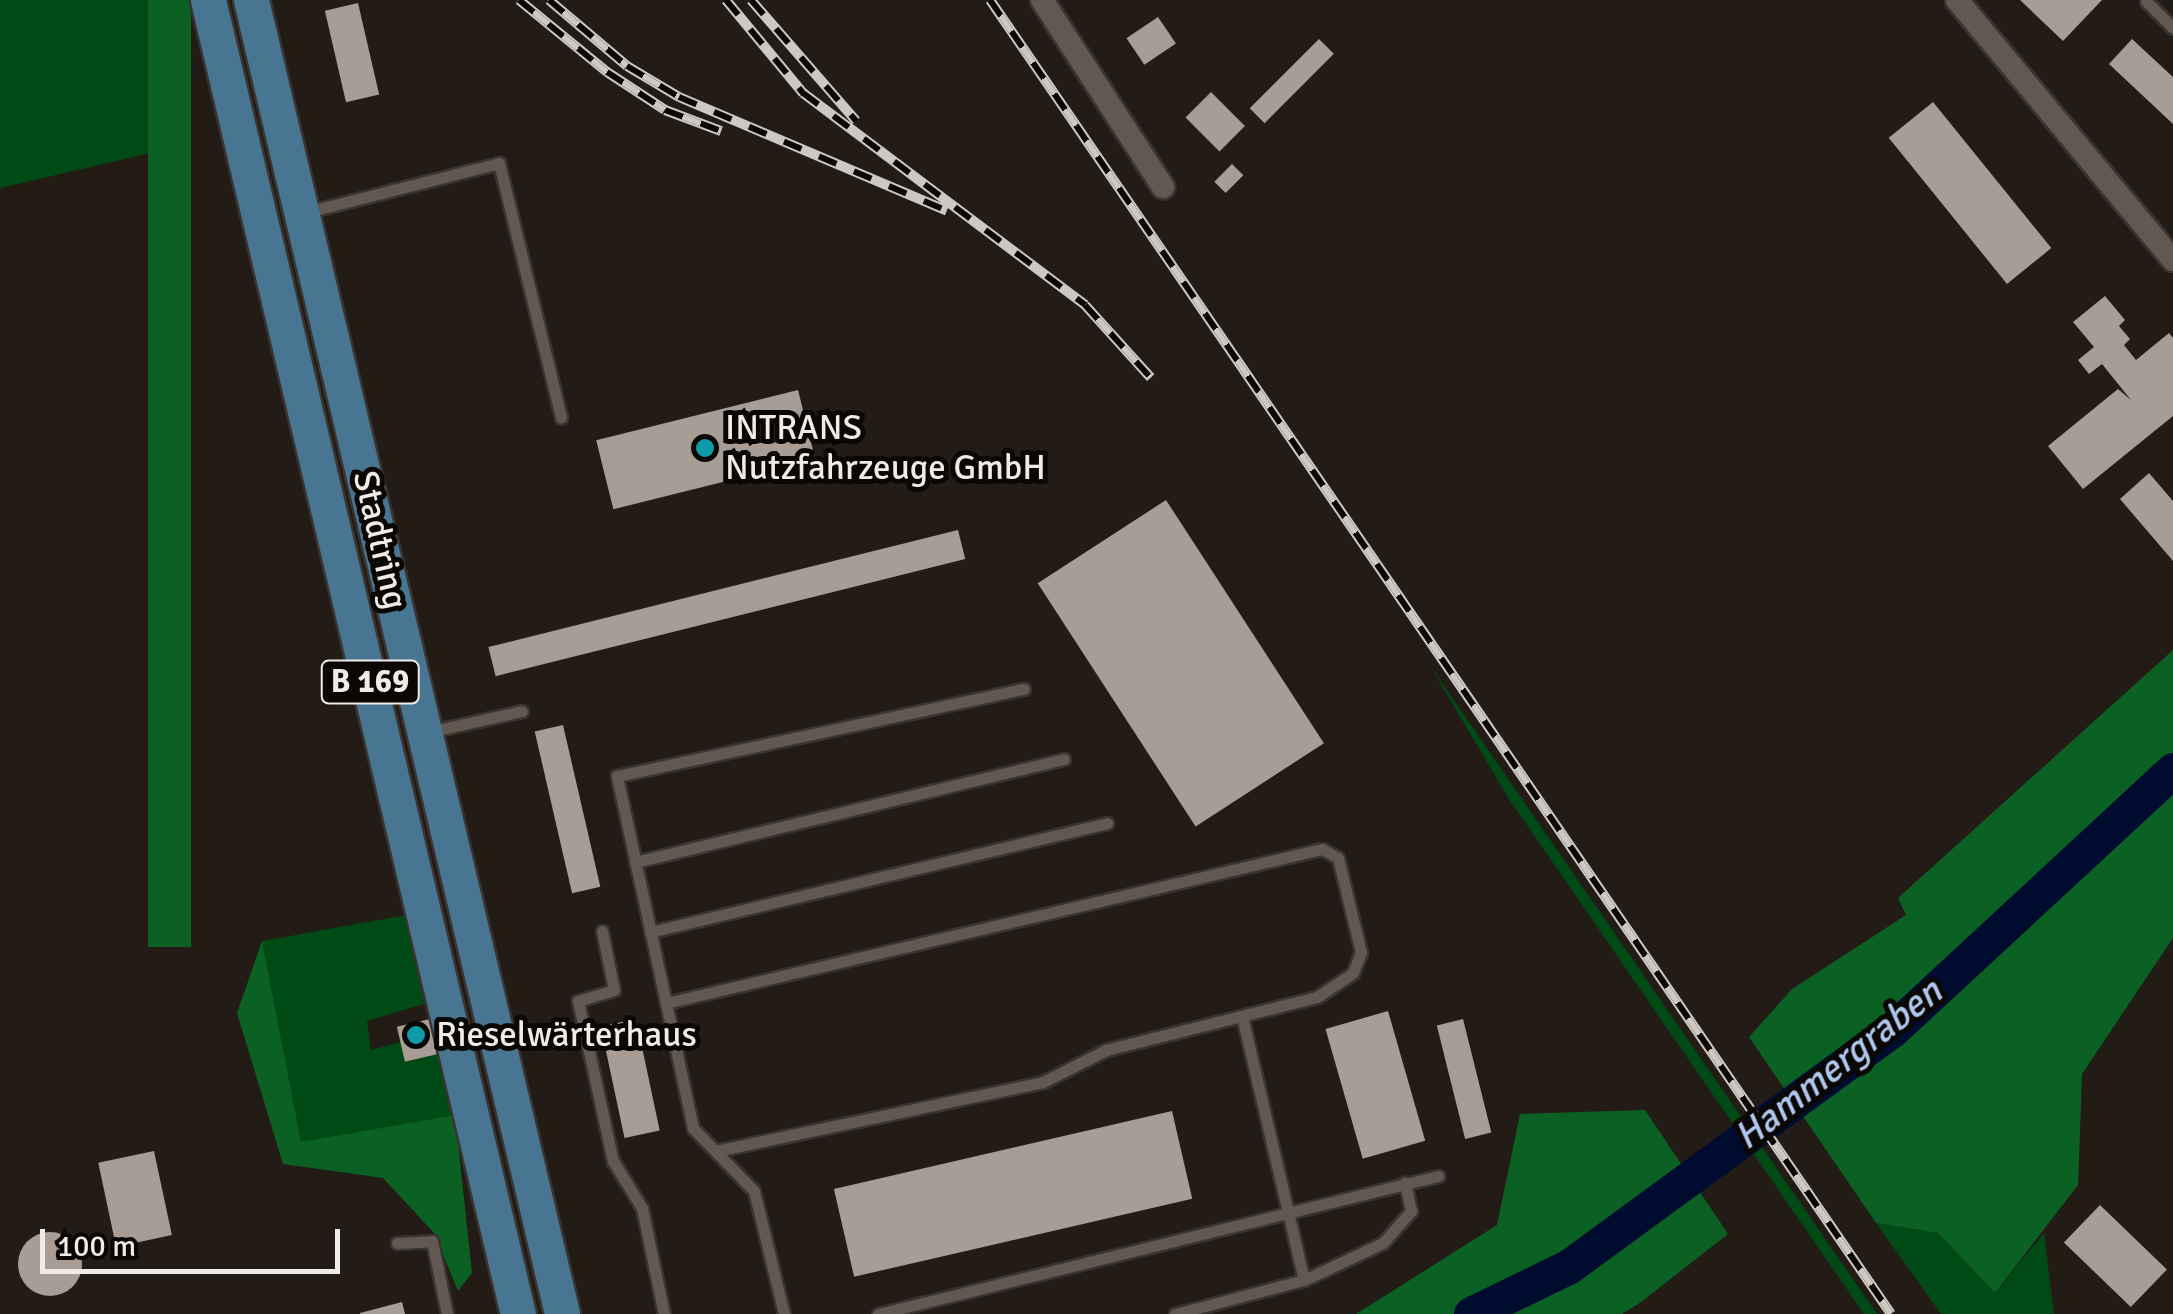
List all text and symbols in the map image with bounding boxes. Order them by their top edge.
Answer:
place label: INTRANS Nutzfahrzeuge GmbH [725,407,1046,489]
marker: INTRANS Nutzfahrzeuge GmbH [694,437,716,459]
street label: Stadtring [344,467,416,613]
road number: B 169 [320,655,420,709]
water label: Hammergraben [1725,969,1951,1159]
place label: Rieselwärterhaus [436,1014,697,1056]
marker: Rieselwärterhaus [405,1024,427,1046]
scale bar [45,1209,345,1271]
text: 100 m [57,1228,136,1265]

